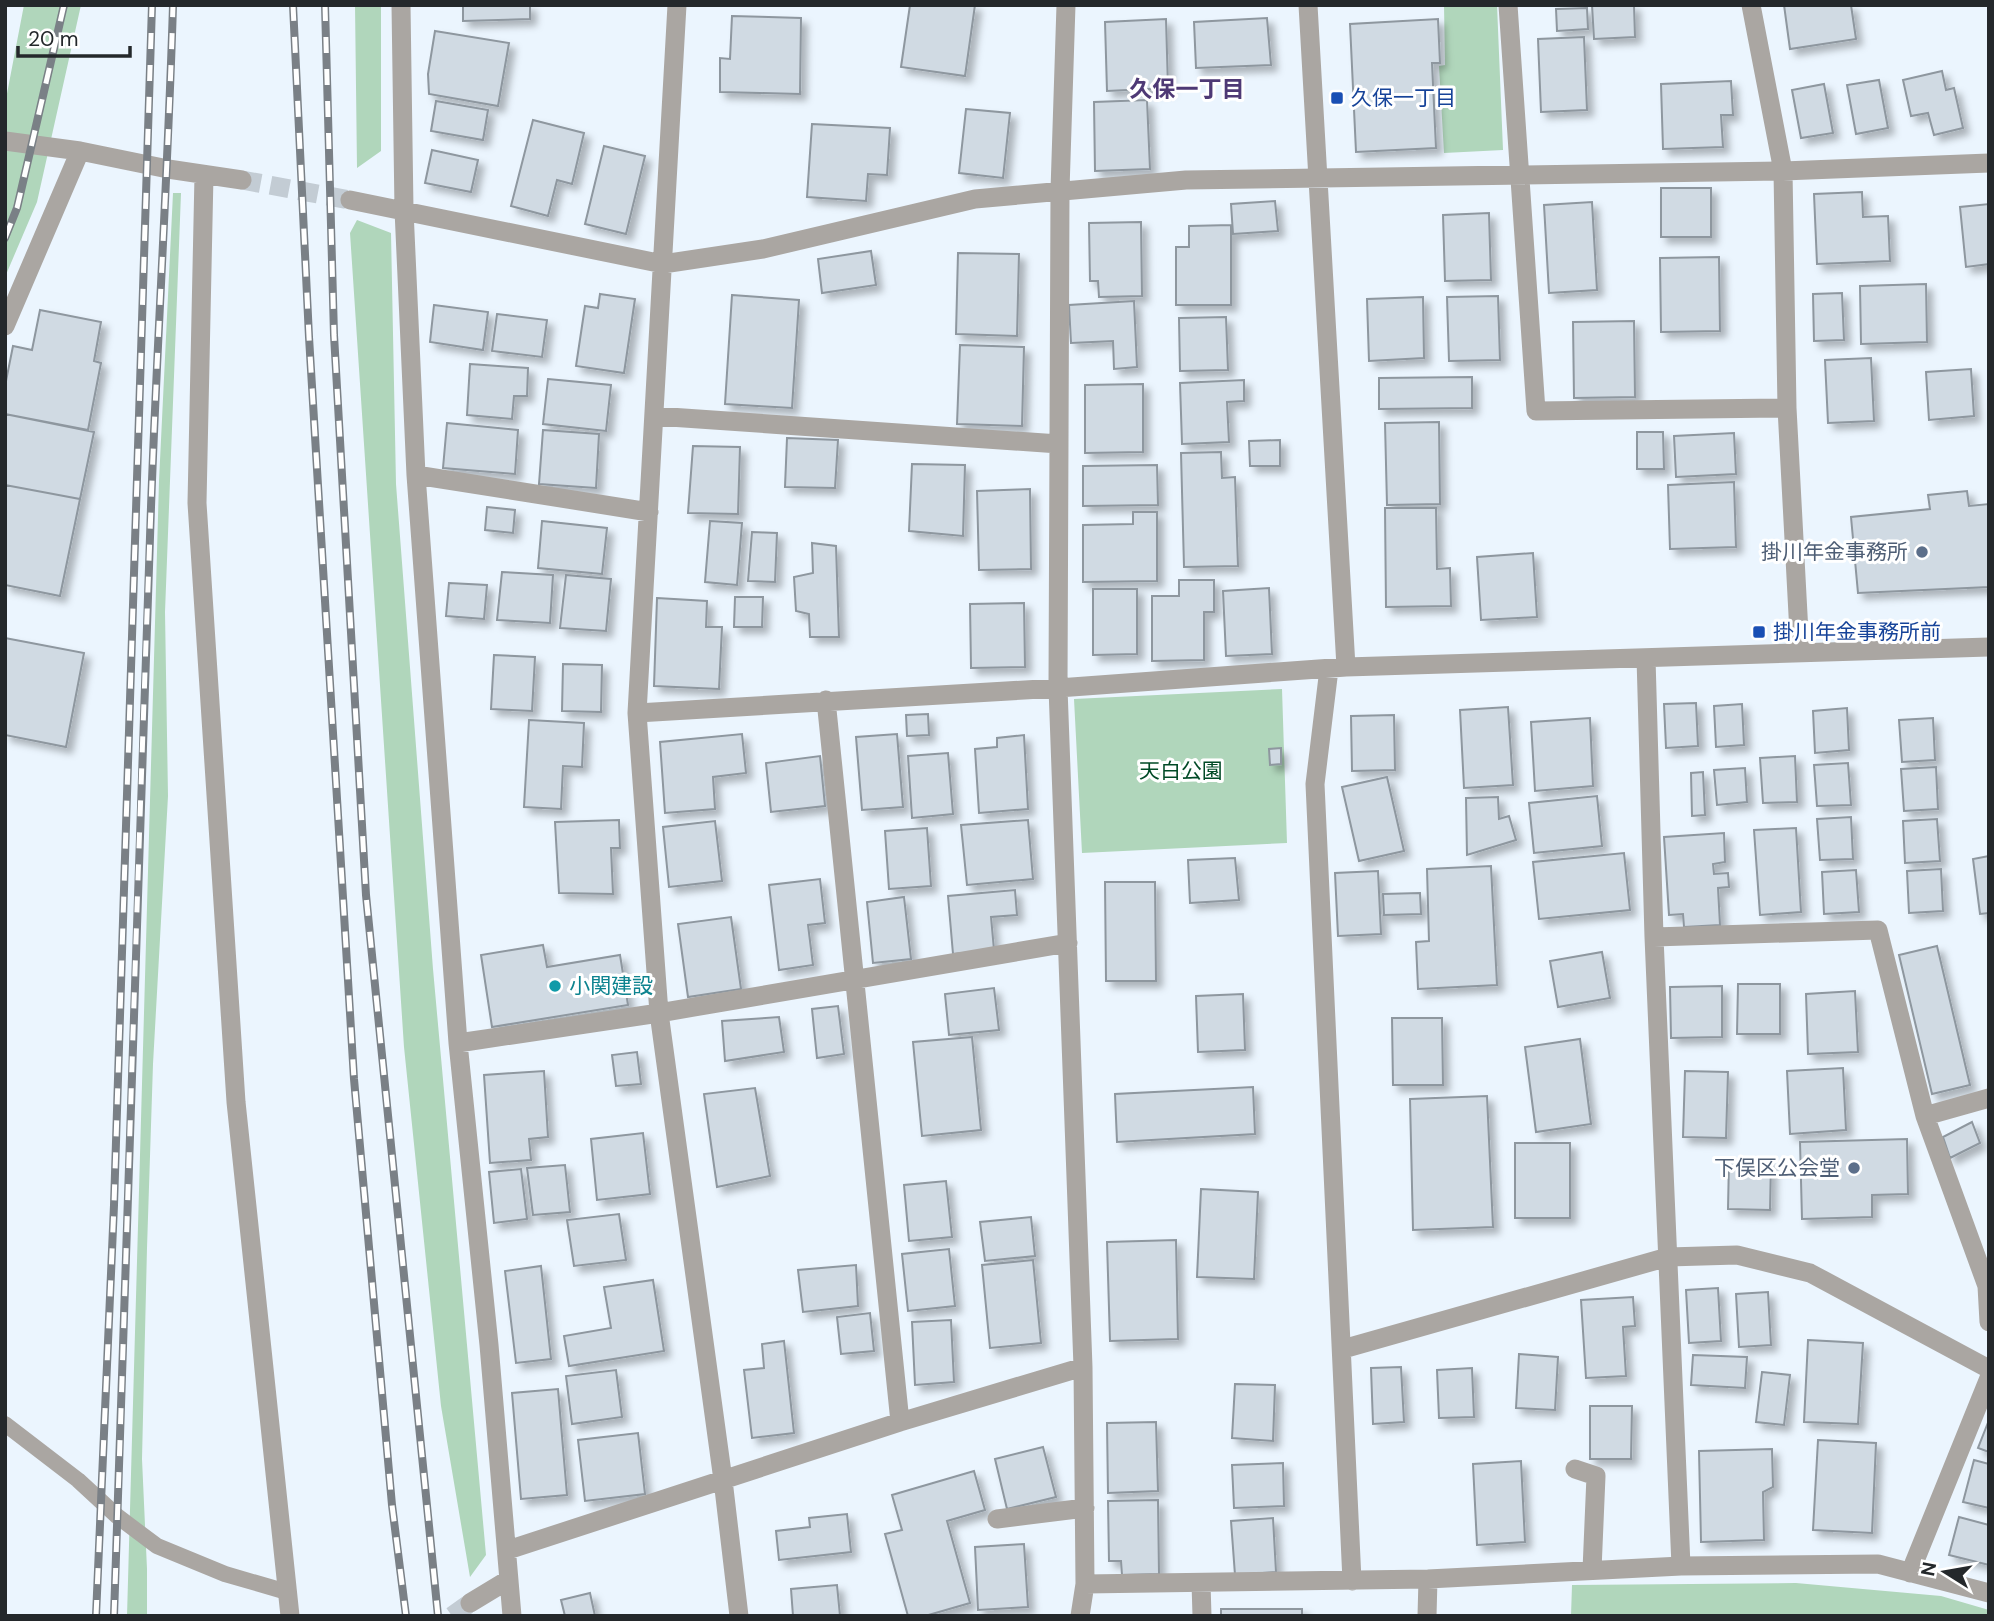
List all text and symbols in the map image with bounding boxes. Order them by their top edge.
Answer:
scale bar [18,14,130,58]
text: 20 m [28,25,79,53]
district label: 久保一丁目 [1130,74,1245,104]
place label: 久保一丁目 [1351,84,1456,112]
marker: 久保一丁目 [1329,90,1345,106]
place label: 掛川年金事務所 [1761,538,1908,566]
marker: 掛川年金事務所 [1914,544,1930,560]
place label: 掛川年金事務所前 [1773,618,1941,646]
marker: 掛川年金事務所前 [1751,624,1767,640]
park label: 天白公園 [1139,757,1223,785]
place label: 小関建設 [569,972,653,1000]
marker: 小関建設 [547,978,563,994]
place label: 下俣区公会堂 [1714,1154,1840,1182]
marker: 下俣区公会堂 [1846,1160,1862,1176]
north arrow [1910,1537,1980,1607]
text: N [1915,1560,1942,1578]

